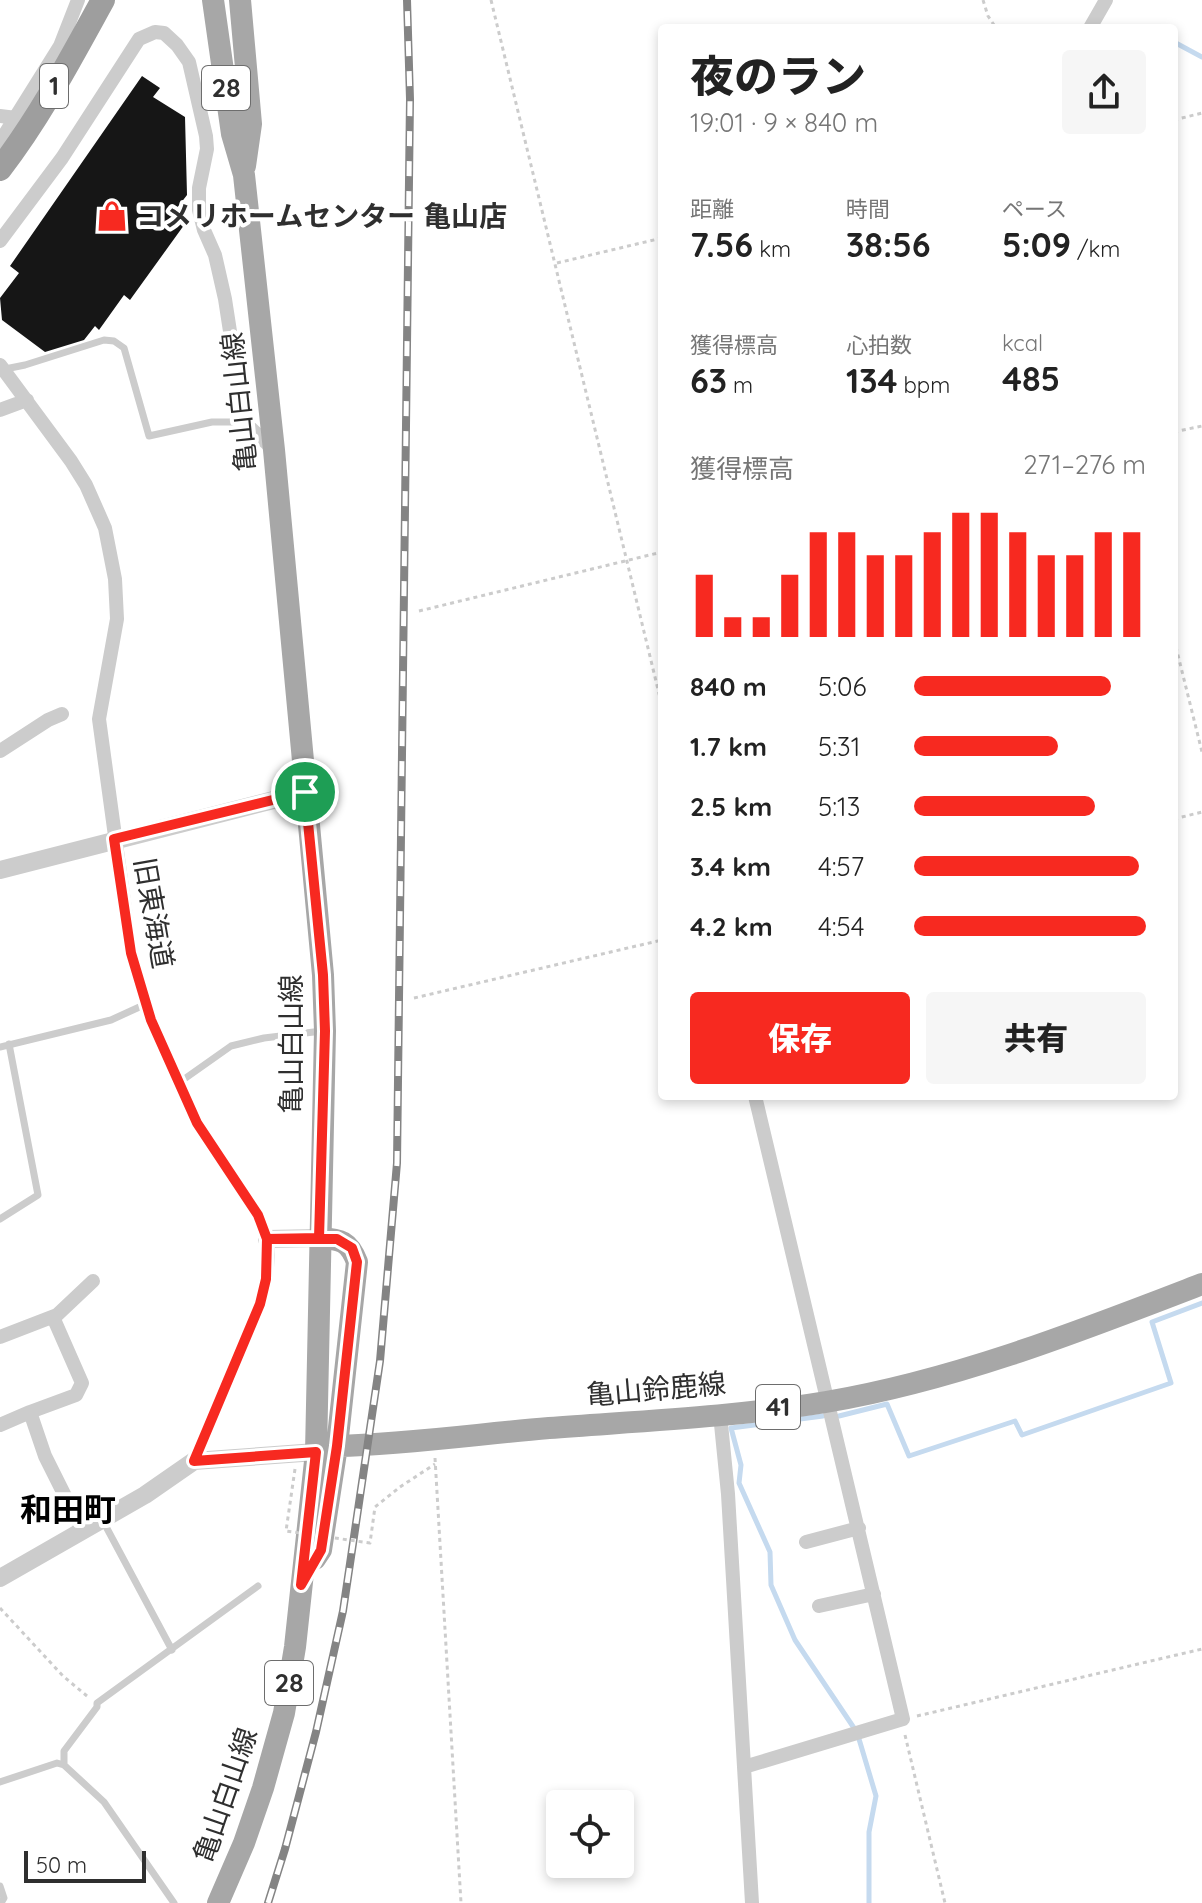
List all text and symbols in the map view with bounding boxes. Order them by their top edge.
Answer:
text: 夜のラン [690,48,866,103]
button: share [1062,50,1146,134]
road number: 1 [40,64,68,108]
road number: 28 [202,66,250,110]
text: 19:01 · 9 × 840 m [690,106,878,139]
text: 距離 [690,195,734,223]
text: 時間 [846,195,890,223]
text: ペース [1002,195,1067,223]
place label: コメリホームセンター 亀山店 [136,198,507,233]
shop icon: コメリホームセンター 亀山店 [95,199,129,233]
text: 7.56 [690,223,753,266]
text: 38:56 [846,223,931,266]
text: 5:09 [1002,223,1071,266]
text: km [753,235,791,263]
text: /km [1071,235,1120,263]
text: kcal [1002,329,1043,357]
street label: 亀山白山線 [214,331,263,474]
text: 獲得標高 [690,331,778,359]
text: 心拍数 [846,331,912,359]
text: 485 [1002,357,1060,400]
text: 63 [690,359,727,402]
text: 134 [846,359,897,402]
text: m [727,371,753,399]
text: bpm [897,371,950,399]
text: 271–276 m [1023,448,1146,481]
text: 獲得標高 [690,452,794,485]
text: 840 m [690,670,767,703]
text: 5:06 [818,670,867,703]
text: 1.7 km [690,730,767,763]
text: 5:31 [818,730,860,763]
pin [271,758,339,826]
icon: arrive [283,770,327,814]
text: 2.5 km [690,790,772,823]
text: 5:13 [818,790,860,823]
text: 3.4 km [690,850,771,883]
text: 4:57 [818,850,864,883]
street label: 旧東海道 [128,855,181,971]
text: 4.2 km [690,910,773,943]
text: 4:54 [818,910,864,943]
street label: 亀山白山線 [273,974,308,1114]
button: 保存 [690,992,910,1084]
button: 共有 [926,992,1146,1084]
street label: 亀山鈴鹿線 [585,1365,727,1412]
road number: 41 [756,1385,800,1429]
district label: 和田町 [20,1489,116,1529]
road number: 28 [265,1661,313,1705]
street label: 亀山白山線 [185,1723,264,1867]
map controls [546,1790,634,1878]
button: locate [546,1790,634,1878]
scale bar [24,1847,146,1883]
text: 50 m [36,1851,87,1879]

